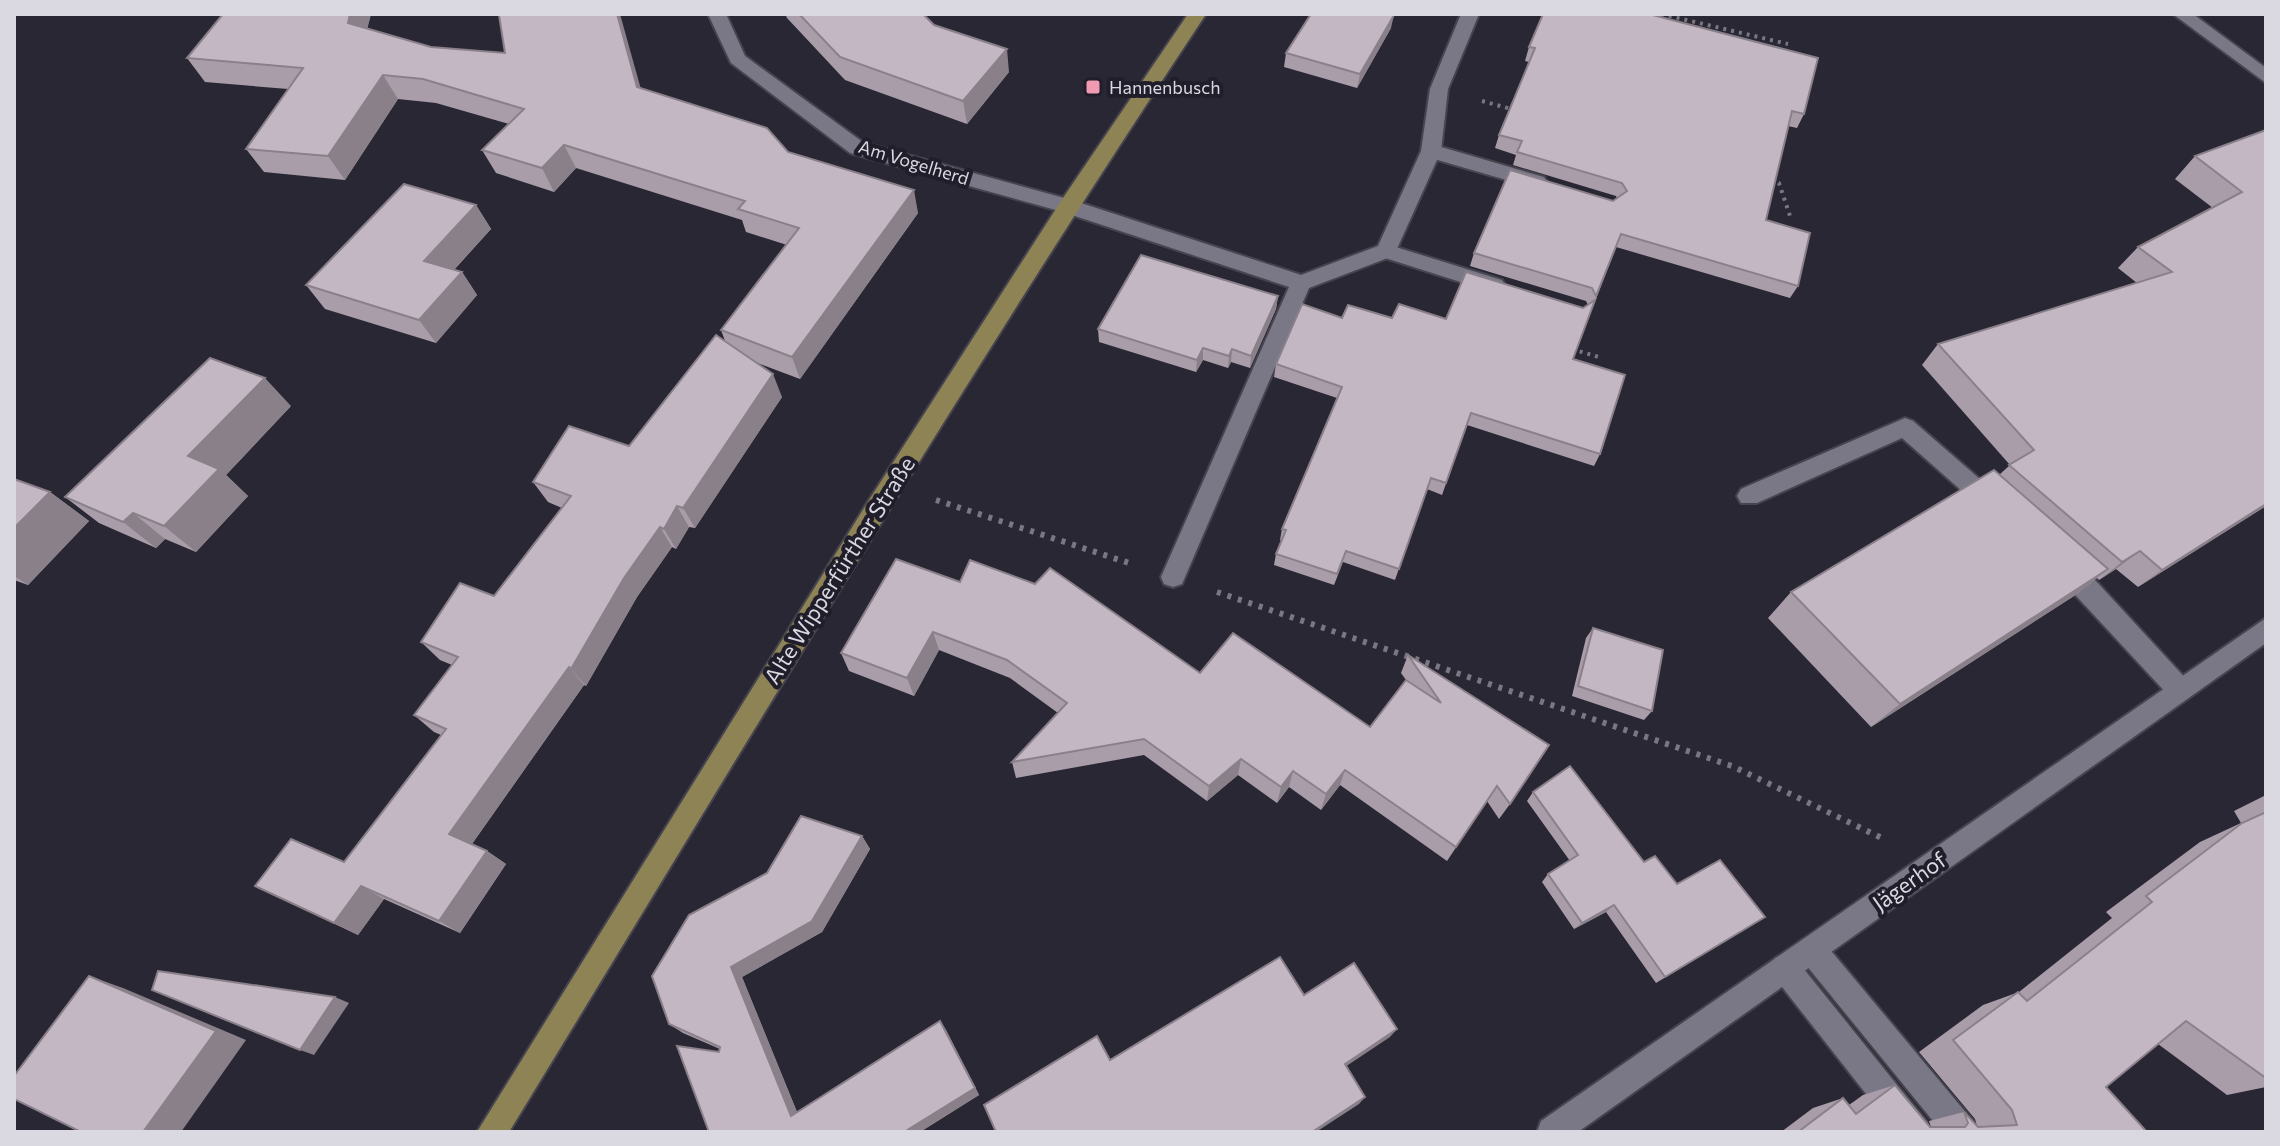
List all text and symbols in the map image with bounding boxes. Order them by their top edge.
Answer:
place label: Hannenbusch [1109,76,1220,98]
marker: Hannenbusch [1084,78,1102,96]
street label: Am Vogelherd [856,135,972,189]
street label: Alte Wipperfürther Straße [758,451,920,689]
street label: Jägerhof [1867,846,1951,916]

